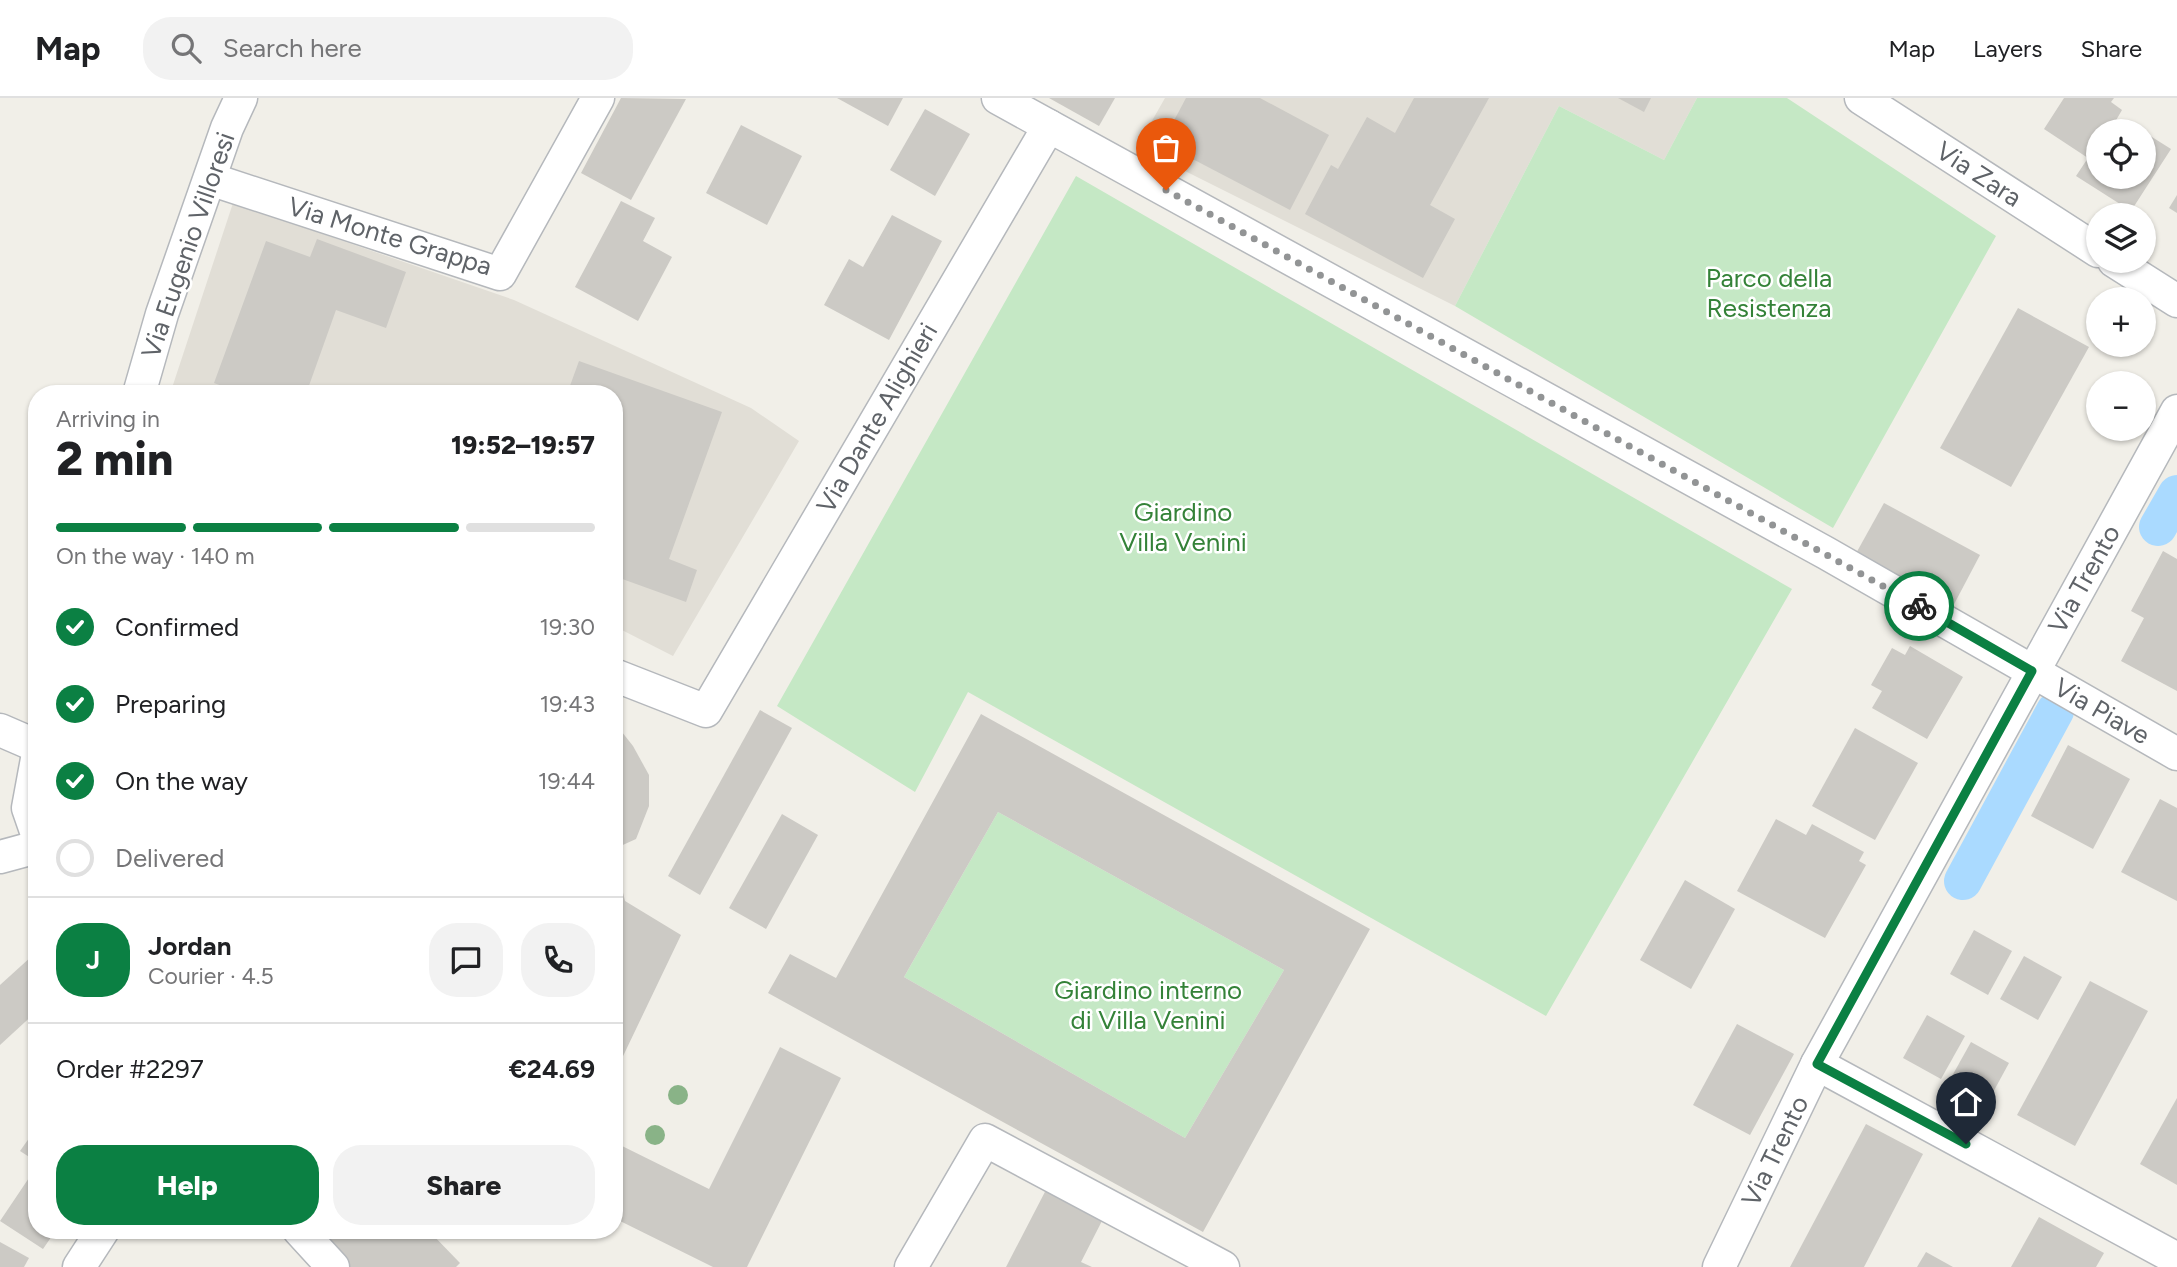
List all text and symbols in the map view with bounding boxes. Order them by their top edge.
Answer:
search box [143,17,633,80]
text: Map [35,29,101,68]
icon: search [167,29,205,67]
text: Search here [223,32,362,64]
text: Map [1888,34,1935,63]
text: Layers [1973,34,2042,63]
text: Share [2080,34,2142,63]
pin [1136,118,1196,190]
map controls [2086,119,2156,441]
button: locate [2086,119,2156,189]
street label: Via Eugenio Villoresi [134,128,242,362]
icon: bag [1147,129,1185,167]
street label: Via Zara [1930,135,2028,213]
street label: Via Monte Grappa [284,190,496,282]
button: layers [2086,203,2156,273]
park label: Parco della Resistenza [1706,262,1832,324]
button: + [2086,287,2156,357]
street label: Via Dante Alighieri [810,317,944,519]
button: − [2086,371,2156,441]
text: Arriving in [56,405,160,433]
text: 19:52–19:57 [451,429,595,461]
text: 2 min [56,431,173,487]
park label: Giardino Villa Venini [1119,496,1247,558]
street label: Via Trento [2041,519,2127,639]
text: On the way · 140 m [56,542,255,570]
courier [1884,571,1954,641]
icon: bike [1900,587,1938,625]
icon: check [56,608,94,646]
text: Confirmed [115,611,239,643]
text: 19:30 [539,613,595,641]
street label: Via Piave [2048,671,2156,751]
icon: check [56,685,94,723]
text: Preparing [115,688,226,720]
text: 19:43 [540,690,595,718]
icon: check [56,762,94,800]
text: On the way [115,765,248,797]
text: 19:44 [538,767,595,795]
text: Delivered [115,842,224,874]
button: chat [429,923,503,997]
button: phone [521,923,595,997]
text: Jordan [148,930,231,962]
text: J [86,944,100,976]
text: Courier · 4.5 [148,962,274,990]
park label: Giardino interno di Villa Venini [1054,974,1242,1036]
text: Order #2297 [56,1053,204,1085]
text: €24.69 [509,1053,595,1085]
pin [1936,1072,1996,1144]
icon: home [1947,1083,1985,1121]
street label: Via Trento [1734,1090,1816,1212]
button: Help [56,1145,319,1225]
button: Share [333,1145,595,1225]

